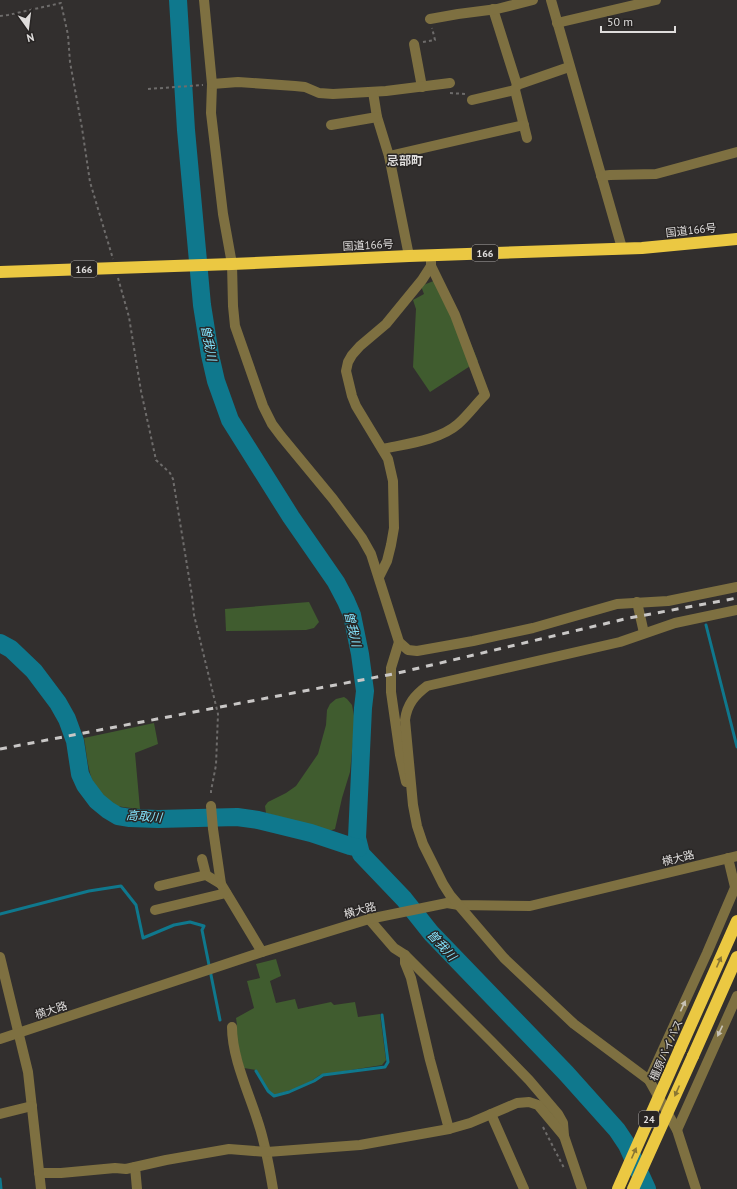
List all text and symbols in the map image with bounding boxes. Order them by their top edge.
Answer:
north arrow [8,8,48,48]
scale bar [601,8,675,34]
text: 50 m [607,14,633,29]
text: N [25,30,36,45]
district label: 忌部町 [387,153,423,168]
street label: 国道166号 [665,220,717,240]
street label: 国道166号 [342,237,394,253]
road number: 166 [472,245,498,261]
road number: 166 [71,261,97,277]
water label: 曽我川 [198,324,220,364]
water label: 曽我川 [342,610,365,650]
water label: 高取川 [126,807,164,825]
street label: 横大路 [660,847,696,869]
street label: 横大路 [342,899,378,921]
water label: 曽我川 [424,927,461,965]
one-way arrow [716,956,722,967]
street label: 横大路 [33,998,69,1022]
one-way arrow [680,1000,686,1012]
street label: 橿原バイパス [646,1017,686,1083]
one-way arrow [717,1026,723,1037]
one-way arrow [674,1086,680,1097]
road number: 24 [639,1111,659,1127]
one-way arrow [631,1147,637,1159]

